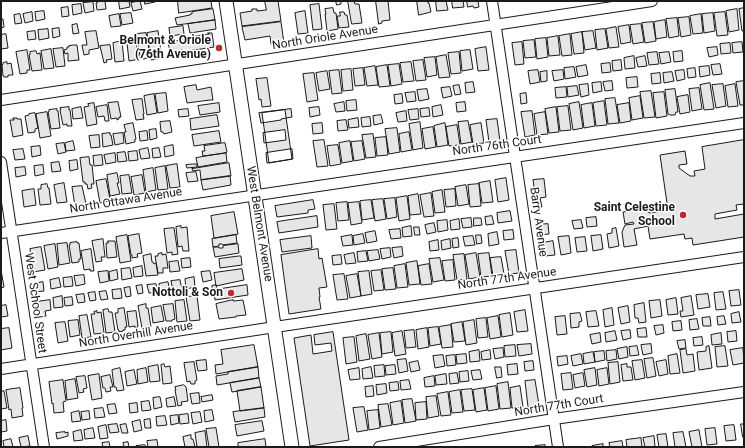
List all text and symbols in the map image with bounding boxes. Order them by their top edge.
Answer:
street label: North Oriole Avenue [271,23,379,53]
place label: Belmont & Oriole (76th Avenue) [120,34,211,62]
marker: Belmont & Oriole (76th Avenue) [214,43,224,53]
street label: North 76th Court [452,133,542,159]
street label: West Belmont Avenue [243,165,275,283]
street label: North Ottawa Avenue [69,185,183,217]
street label: Barry Avenue [526,186,550,258]
place label: Saint Celestine School [594,201,675,229]
marker: Saint Celestine School [678,210,688,220]
street label: West School Street [21,252,49,354]
street label: North 77th Avenue [457,265,557,293]
place label: Nottoli & Son [152,286,223,300]
marker: Nottoli & Son [226,288,236,298]
street label: North Overhill Avenue [78,319,194,351]
street label: North 77th Court [514,392,604,420]

